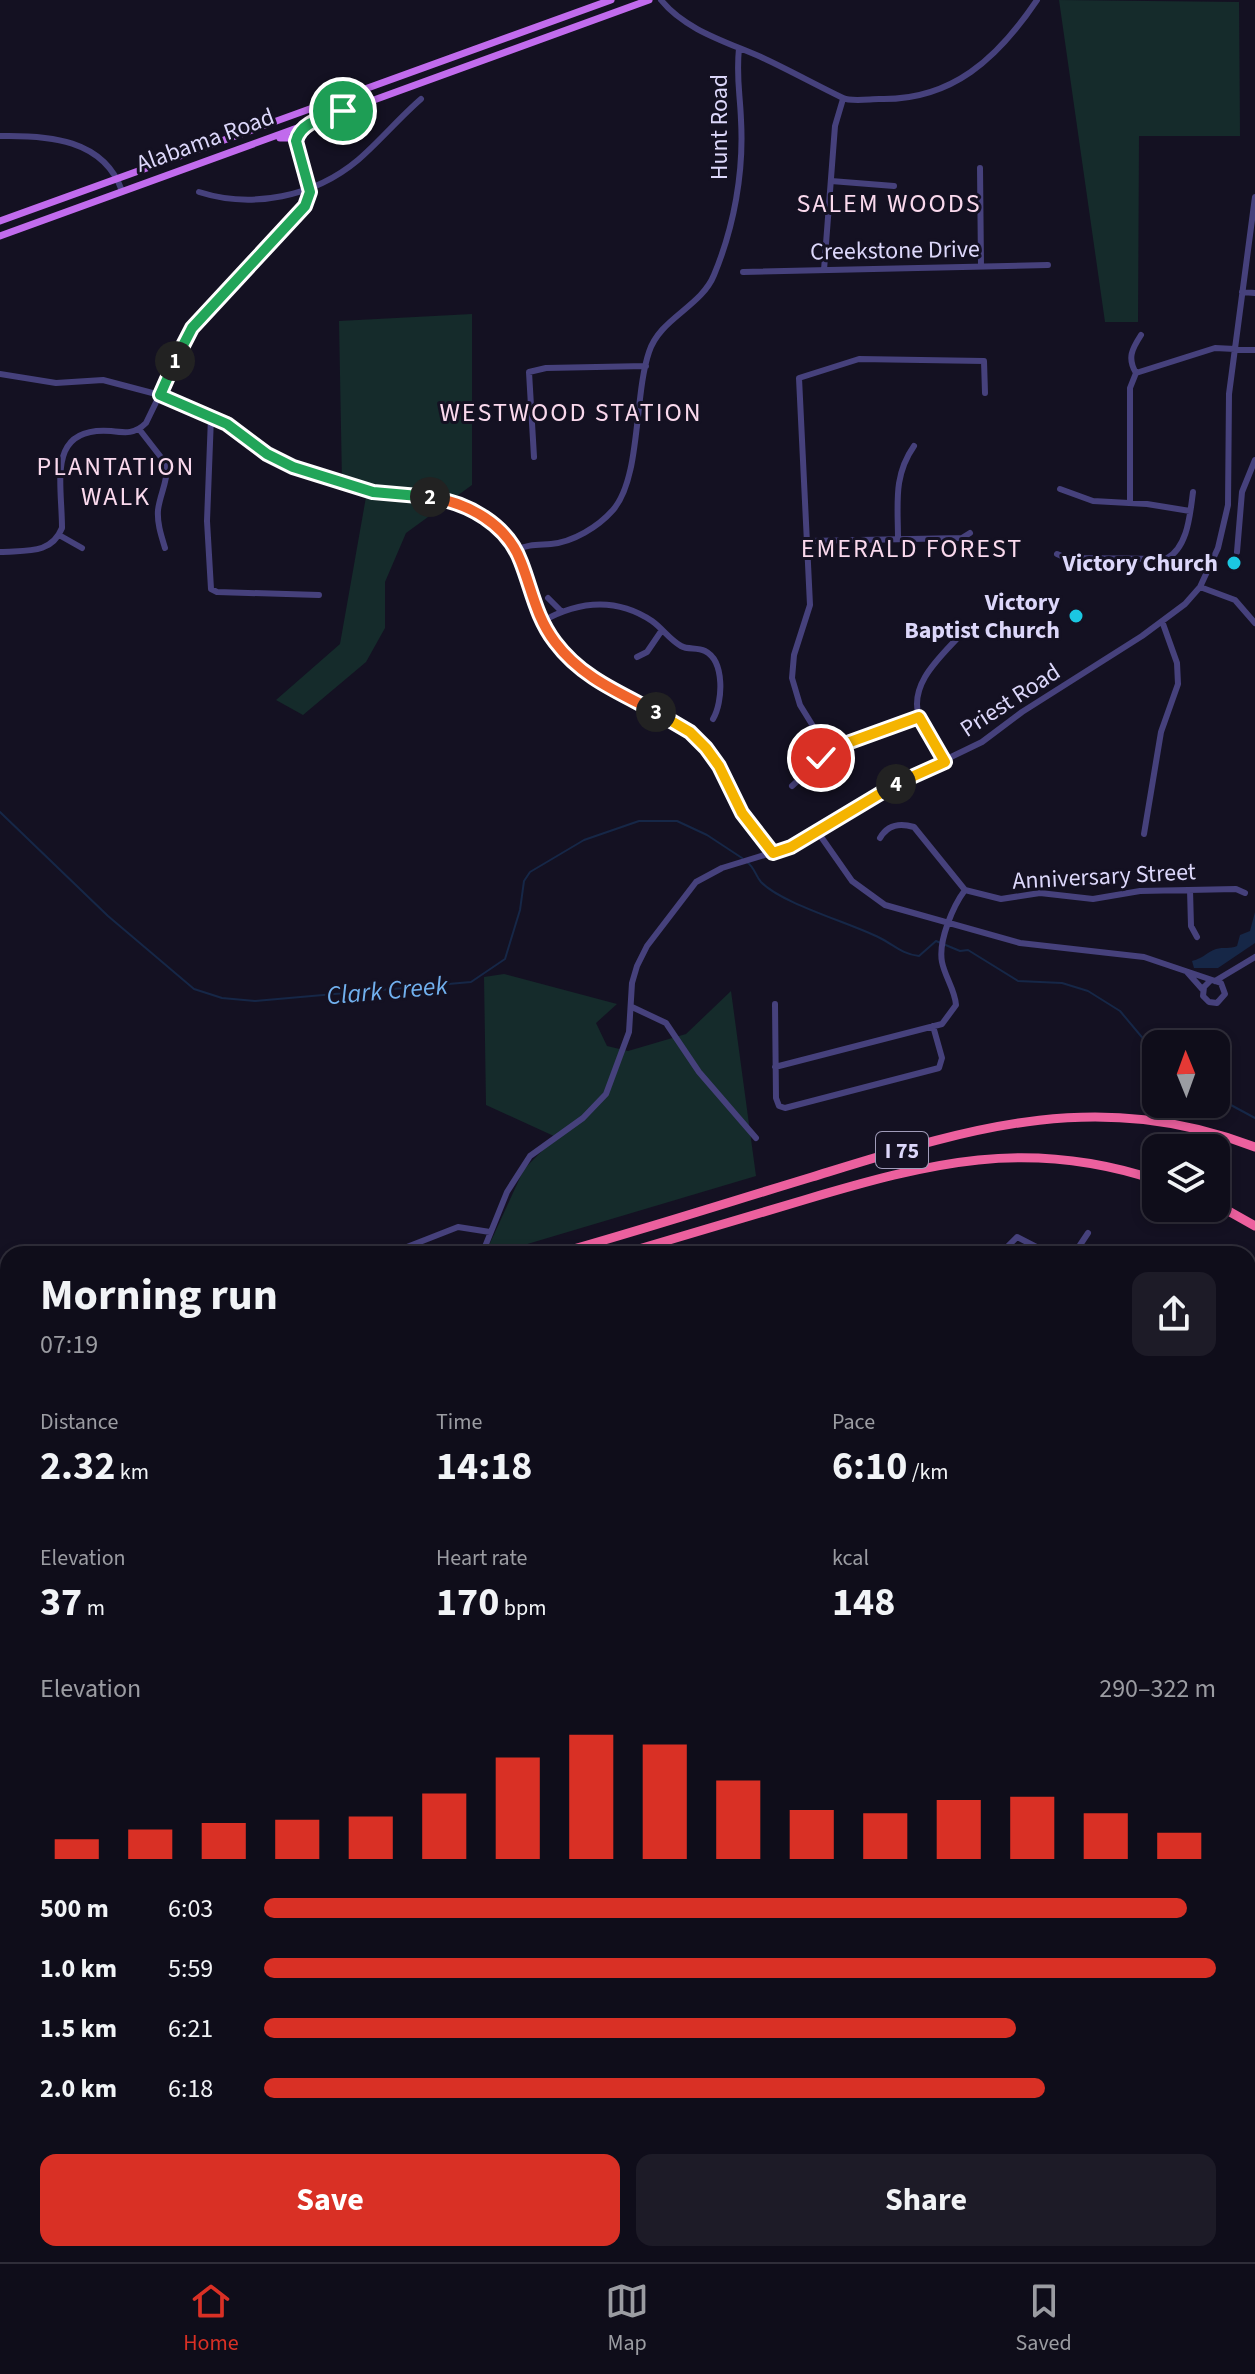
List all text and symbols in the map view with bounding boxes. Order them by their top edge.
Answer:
street label: Hunt Road [702,74,737,180]
pin [309,77,377,145]
icon: arrive [321,89,365,133]
street label: Alabama Road [131,99,279,182]
district label: SALEM WOODS [796,185,982,222]
street label: Creekstone Drive [810,232,980,269]
pin: 1 [155,341,195,381]
text: 1 [169,345,181,377]
district label: WESTWOOD STATION [439,394,703,431]
district label: PLANTATION WALK [37,448,195,515]
pin: 2 [410,477,450,517]
text: 2 [424,481,436,513]
district label: EMERALD FOREST [801,530,1023,567]
place label: Victory Church [1061,546,1218,581]
marker: Victory Church [1225,554,1243,572]
place label: Victory Baptist Church [904,585,1060,648]
marker: Victory Baptist Church [1067,607,1085,625]
street label: Priest Road [953,655,1067,746]
pin: 3 [636,692,676,732]
text: 3 [650,696,662,728]
pin [787,724,855,792]
icon: check [799,736,843,780]
pin: 4 [876,764,916,804]
text: 4 [890,768,902,800]
street label: Anniversary Street [1011,854,1197,899]
water label: Clark Creek [325,967,450,1014]
north arrow [1142,1030,1230,1118]
map controls [1142,1030,1230,1222]
road number: I 75 [876,1132,928,1168]
button: layers [1142,1134,1230,1222]
text: Morning run [40,1264,278,1327]
button: share [1132,1272,1216,1356]
text: 07:19 [40,1326,98,1363]
text: Distance [40,1406,118,1438]
text: Time [436,1406,482,1438]
text: Pace [832,1406,875,1438]
text: 2.32 [40,1438,115,1495]
text: 14:18 [436,1438,532,1495]
text: 6:10 [832,1438,907,1495]
text: km [115,1456,149,1488]
text: /km [907,1456,949,1488]
text: Elevation [40,1542,126,1574]
text: Heart rate [436,1542,527,1574]
text: kcal [832,1542,869,1574]
text: 37 [40,1574,82,1631]
text: 170 [436,1574,499,1631]
text: 148 [832,1574,895,1631]
text: m [82,1592,105,1624]
text: bpm [499,1592,546,1624]
text: Elevation [40,1670,141,1707]
text: 290–322 m [1099,1670,1216,1707]
text: 500 m [40,1890,109,1927]
text: 6:03 [168,1890,213,1927]
text: 1.0 km [40,1950,117,1987]
text: 5:59 [168,1950,213,1987]
text: 1.5 km [40,2010,117,2047]
text: 6:21 [168,2010,213,2047]
text: 2.0 km [40,2070,117,2107]
text: 6:18 [168,2070,213,2107]
button: Save [40,2154,620,2246]
button: Share [636,2154,1216,2246]
tab: Home [183,2279,239,2359]
tab: Map [605,2279,649,2359]
tab: Saved [1016,2279,1072,2359]

